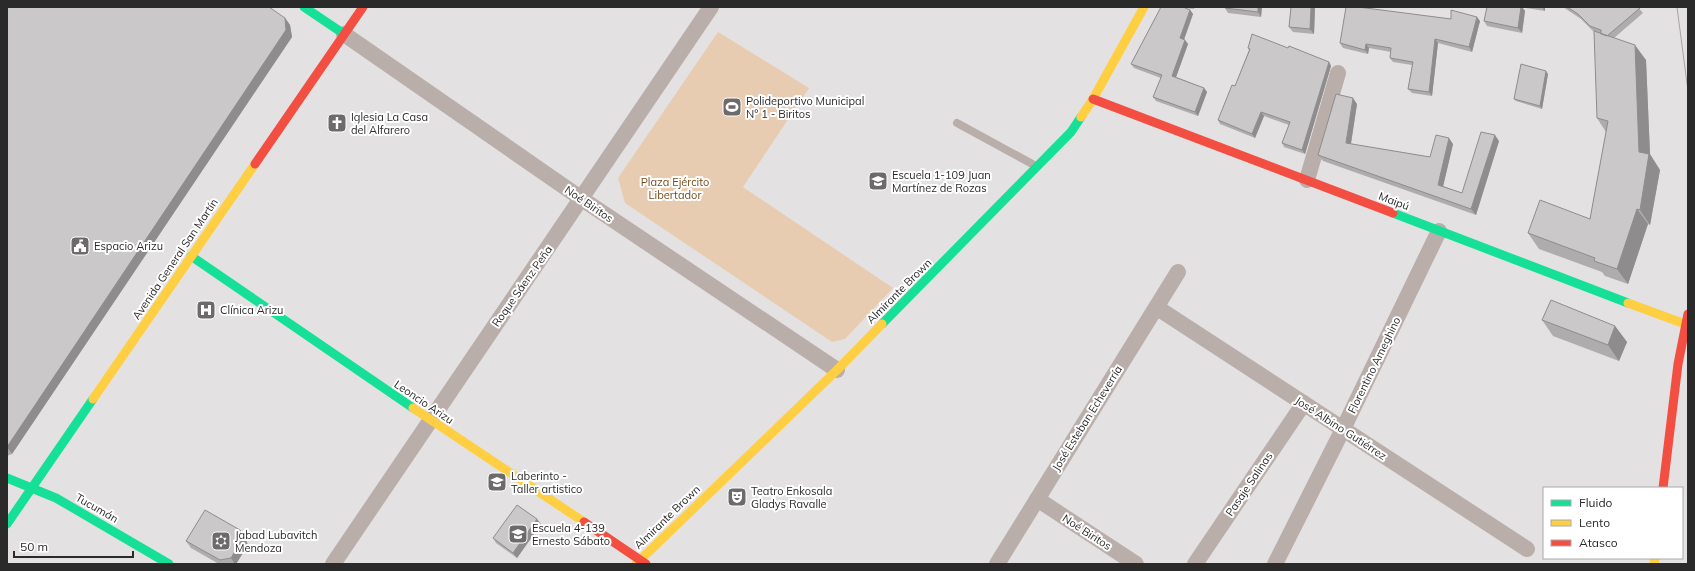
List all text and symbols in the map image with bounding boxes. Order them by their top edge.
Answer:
place label: Polideportivo Municipal N° 1 - Biritos [746,94,864,121]
sports icon: Polideportivo Municipal N° 1 - Biritos [721,96,743,118]
place label: Iglesia La Casa del Alfarero [351,110,428,137]
church icon: Iglesia La Casa del Alfarero [326,112,348,134]
place label: Escuela 1-109 Juan Martínez de Rozas [892,168,991,195]
school or university icon: Escuela 1-109 Juan Martínez de Rozas [867,170,889,192]
park label: Plaza Ejército Libertador [641,175,709,202]
street label: Noé Biritos [562,183,616,225]
street label: Maipú [1377,189,1411,213]
street label: Avenida General San Martín [129,196,221,322]
public building icon: Espacio Arizu [69,235,91,257]
place label: Espacio Arizu [94,239,163,253]
street label: Roque Sáenz Peña [489,243,555,329]
street label: Almirante Brown [864,256,934,326]
hospital icon: Clínica Arizu [195,299,217,321]
place label: Clínica Arizu [220,303,283,317]
street label: Florentino Ameghino [1345,314,1403,416]
street label: José Esteban Echeverría [1049,363,1125,473]
street label: Leoncio Arizu [392,377,456,427]
street label: José Albino Gutiérrez [1293,393,1390,463]
street label: Pasaje Salinas [1222,449,1276,519]
place label: Laberinto - Taller artistico [511,469,582,496]
school or university icon: Laberinto - Taller artistico [486,471,508,493]
street label: Almirante Brown [631,482,703,552]
place label: Teatro Enkosala Gladys Ravalle [751,484,832,511]
theatre icon: Teatro Enkosala Gladys Ravalle [726,486,748,508]
legend [1543,487,1683,559]
street label: Tucumán [73,490,121,526]
text: Fluido [1579,495,1613,510]
street label: Noé Biritos [1060,511,1114,553]
text: Lento [1579,515,1610,530]
place label: Escuela 4-139 Ernesto Sábato [532,521,610,548]
school or university icon: Escuela 4-139 Ernesto Sábato [507,523,529,545]
place label: Jabad Lubavitch Mendoza [235,528,317,555]
synagogue icon: Jabad Lubavitch Mendoza [210,530,232,552]
scale bar [14,533,133,559]
text: Atasco [1579,535,1618,550]
text: 50 m [20,539,48,554]

